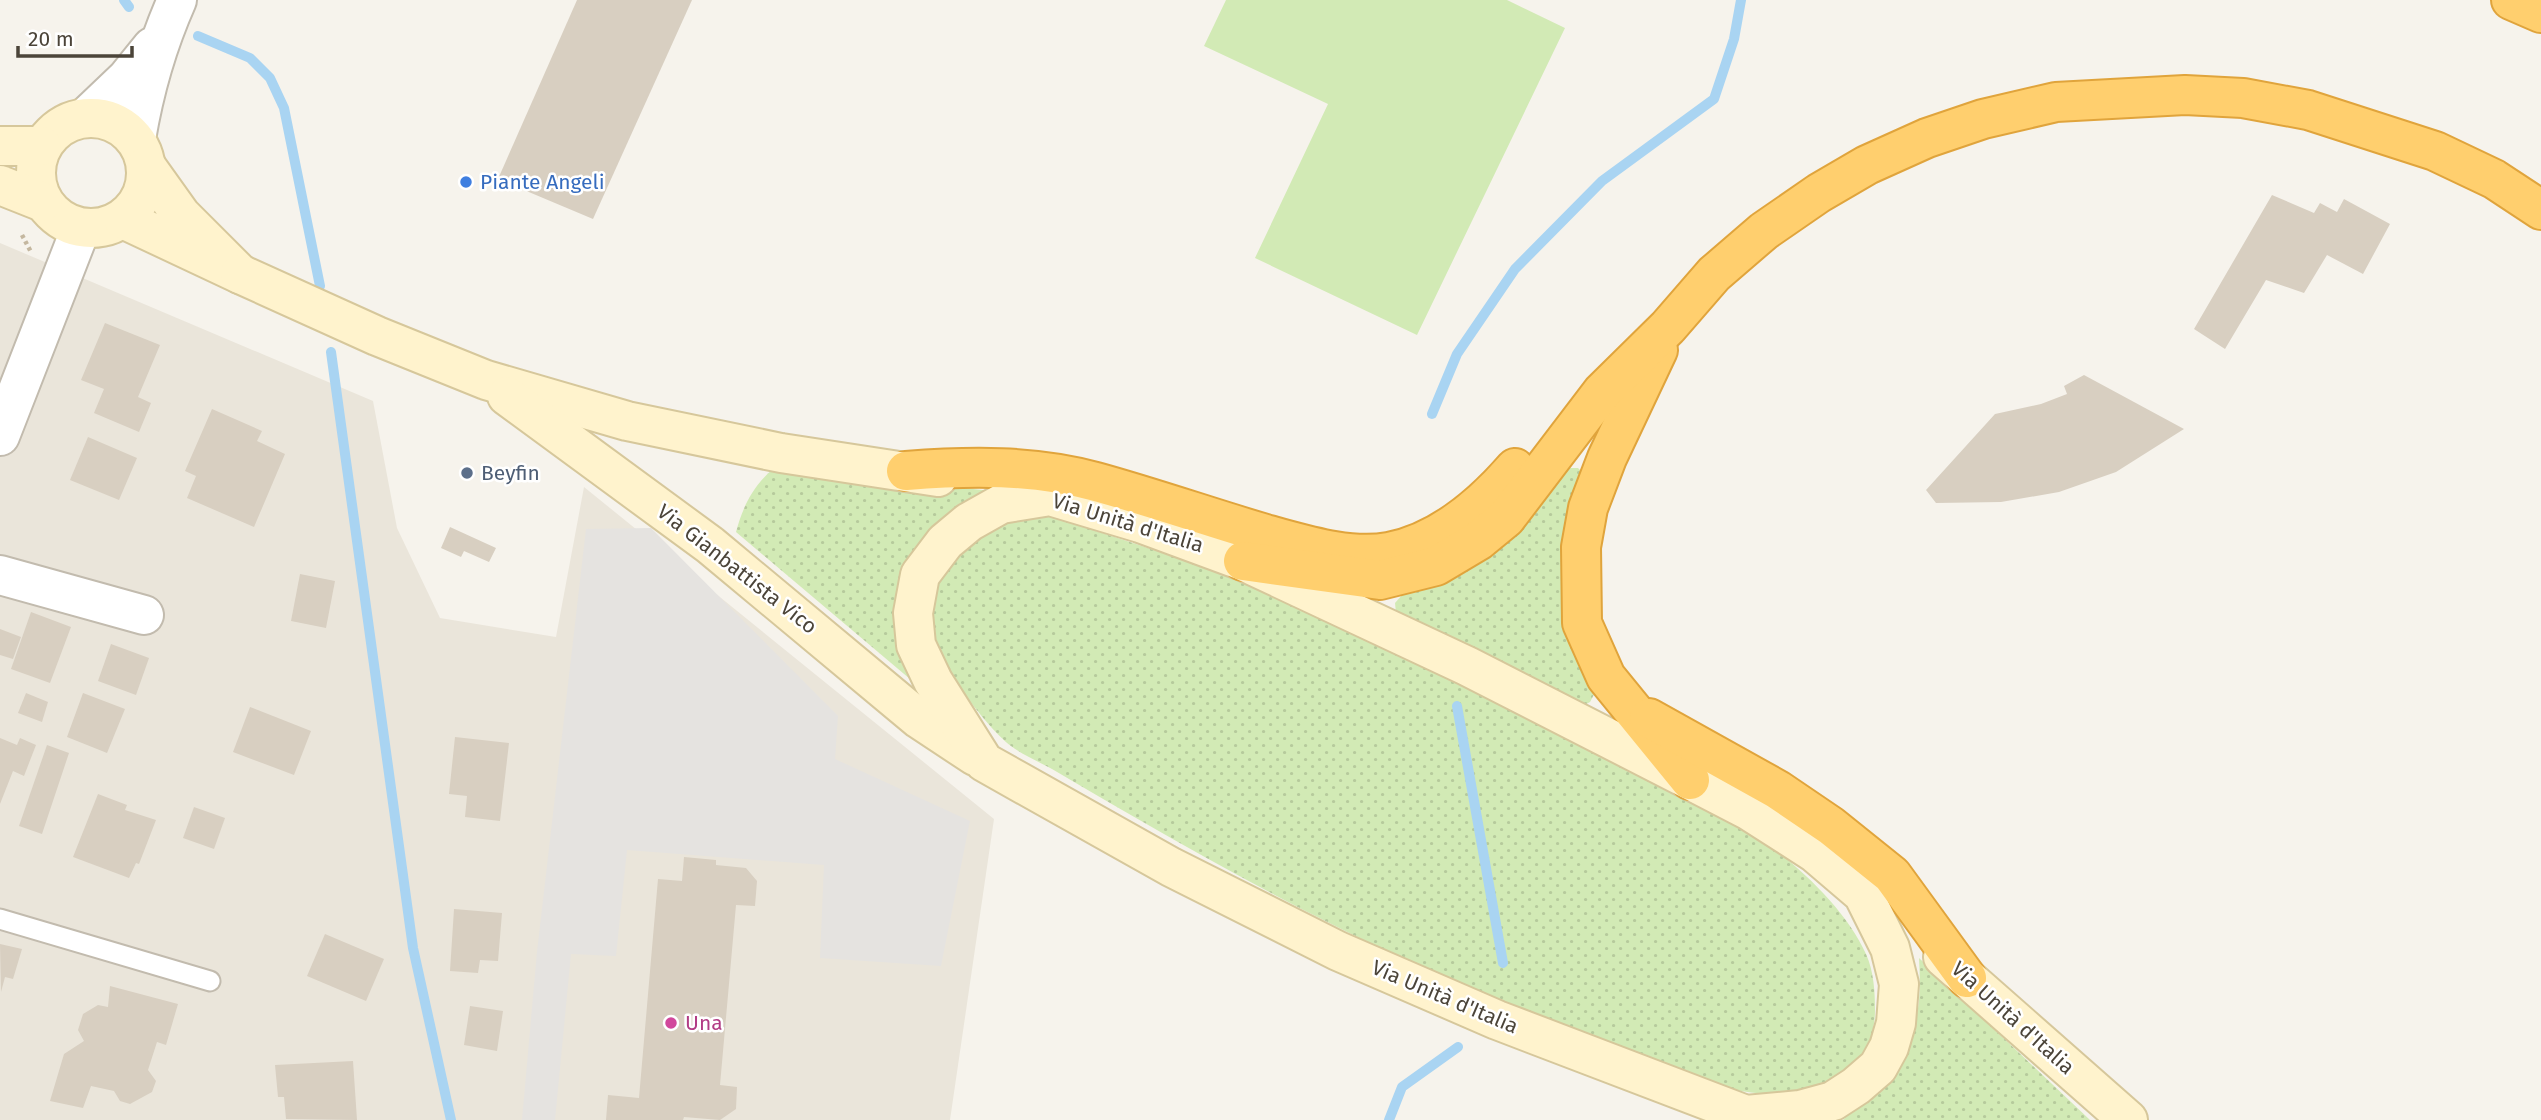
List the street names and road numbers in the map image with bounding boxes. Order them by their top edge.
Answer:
street label: Via Unità d'Italia [1049,488,1207,558]
street label: Via Gianbattista Vico [652,498,822,640]
street label: Via Unità d'Italia [1368,954,1522,1040]
street label: Via Unità d'Italia [1946,956,2080,1080]

